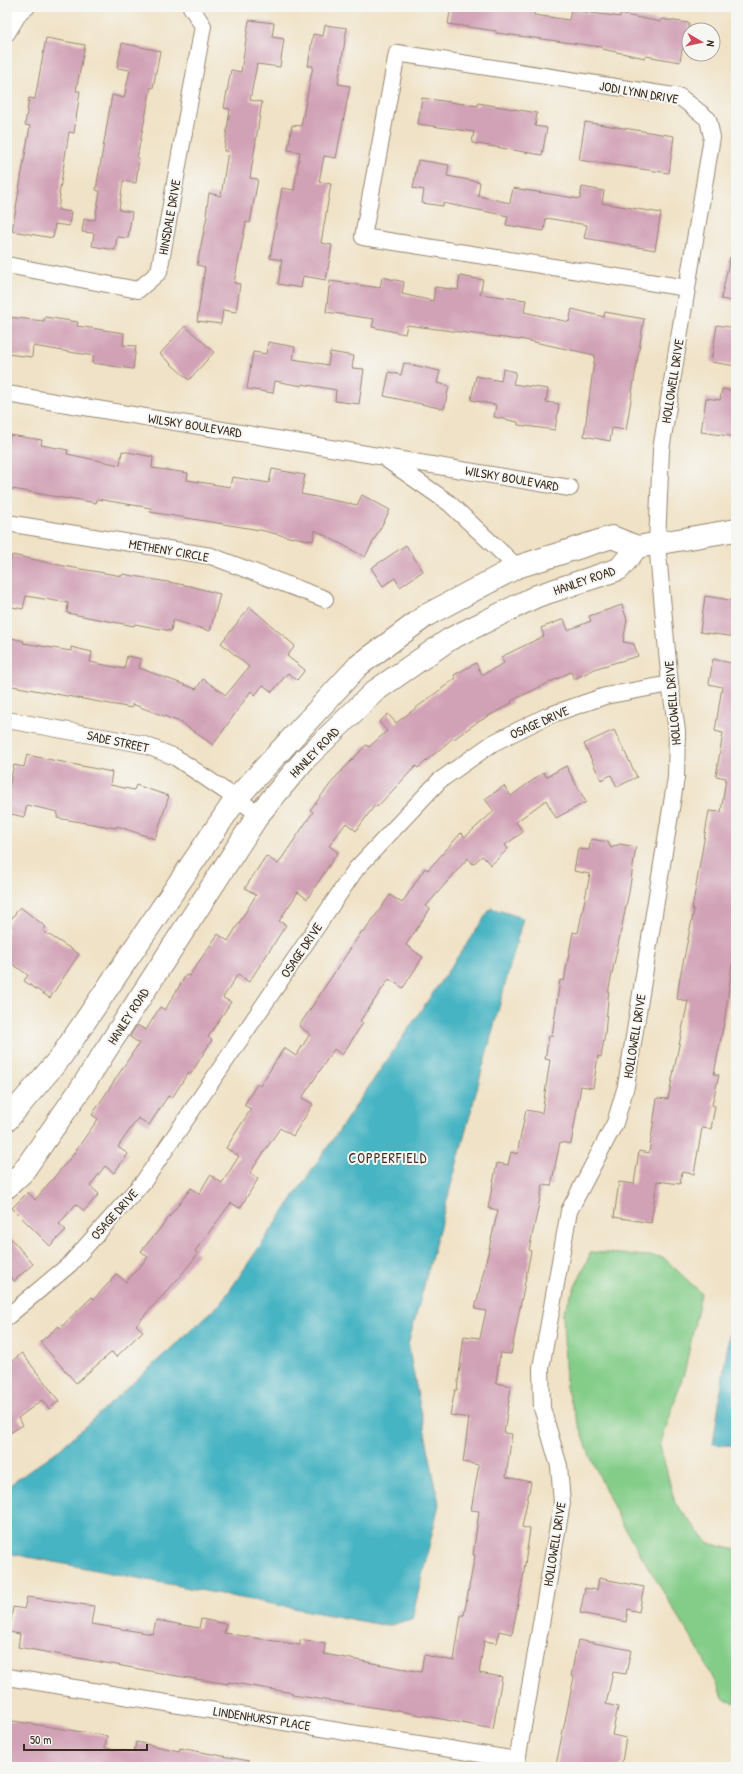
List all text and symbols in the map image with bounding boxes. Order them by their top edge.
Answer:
north arrow [681,22,721,62]
text: N [703,40,718,48]
street label: JODI LYNN DRIVE [598,76,680,108]
street label: HINSDALE DRIVE [154,178,185,256]
street label: HOLLOWELL DRIVE [656,337,688,424]
street label: WILSKY BOULEVARD [147,409,244,441]
street label: WILSKY BOULEVARD [464,461,561,495]
street label: METHENY CIRCLE [128,534,211,566]
street label: HANLEY ROAD [551,561,618,599]
street label: HOLLOWELL DRIVE [659,660,685,746]
street label: OSAGE DRIVE [507,701,572,743]
street label: HANLEY ROAD [285,722,343,781]
street label: SADE STREET [85,726,151,757]
street label: OSAGE DRIVE [276,919,326,981]
street label: HANLEY ROAD [103,983,154,1048]
street label: HOLLOWELL DRIVE [618,992,650,1079]
district label: COPPERFIELD [348,1148,428,1167]
street label: OSAGE DRIVE [86,1184,142,1243]
street label: HOLLOWELL DRIVE [538,1500,570,1587]
street label: LINDENHURST PLACE [212,1701,312,1735]
scale bar [24,1726,147,1752]
text: 50 m [30,1731,51,1748]

